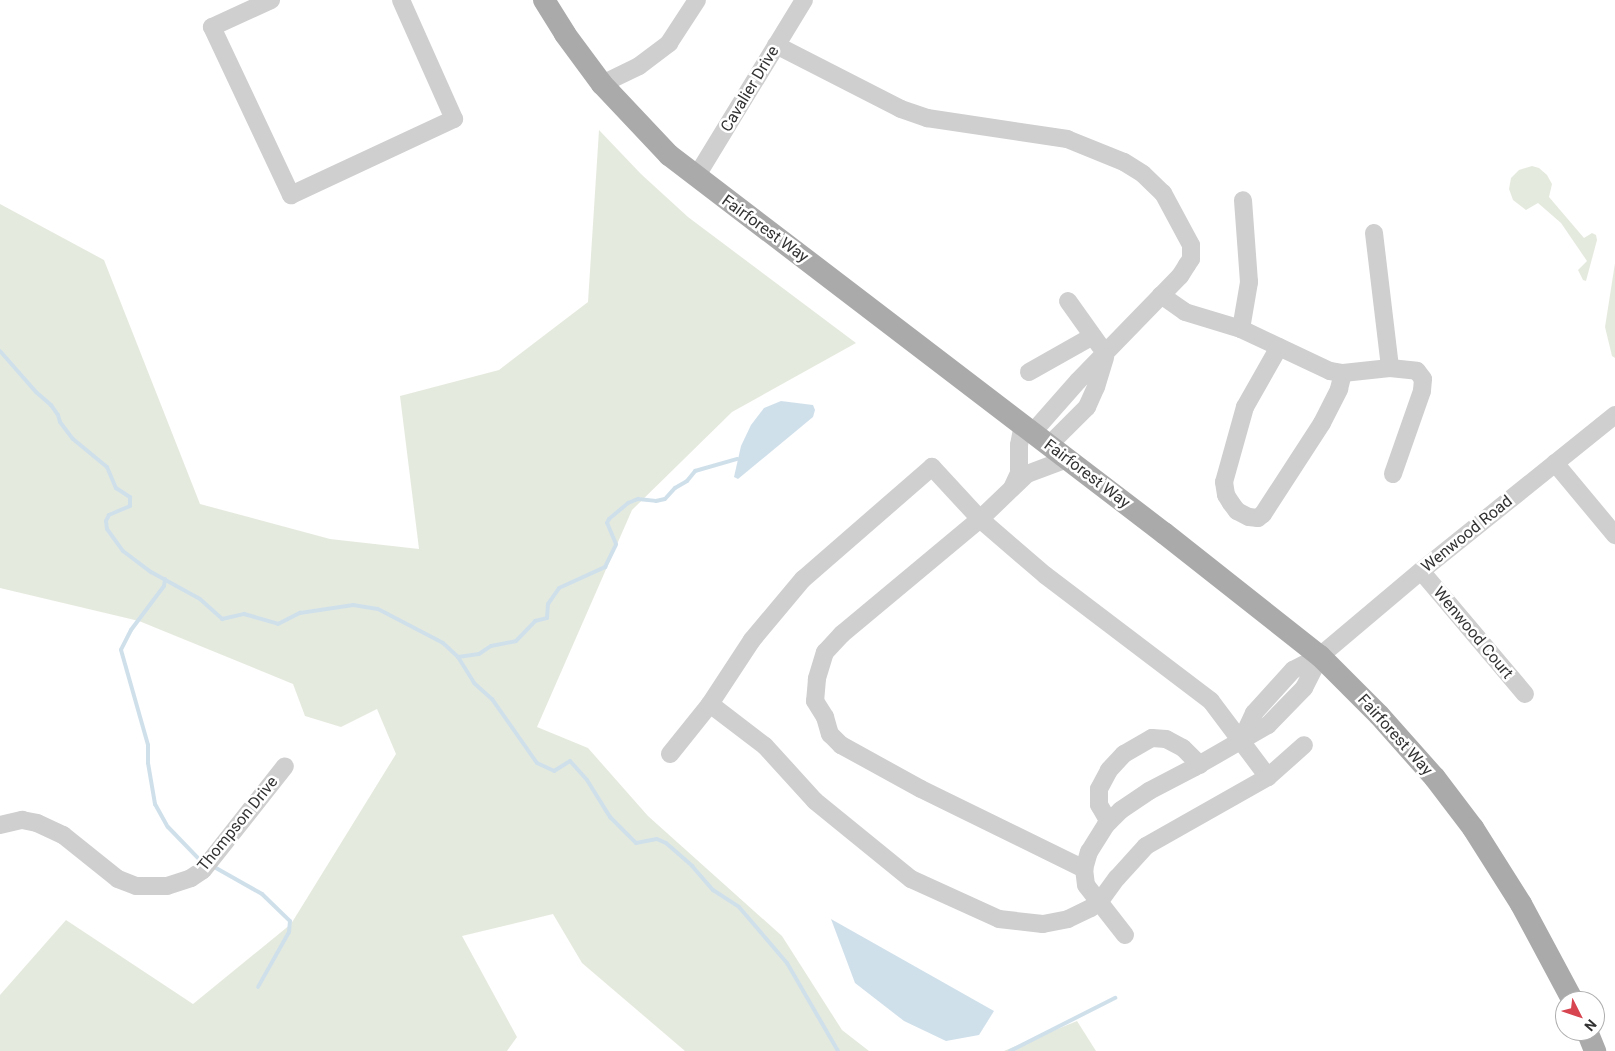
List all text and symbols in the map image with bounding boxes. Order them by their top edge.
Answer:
street label: Cavalier Drive [717,43,783,135]
street label: Fairforest Way [718,191,812,267]
street label: Fairforest Way [1040,435,1134,513]
street label: Wenwood Road [1418,492,1516,576]
street label: Wenwood Court [1429,583,1517,683]
street label: Fairforest Way [1354,690,1436,780]
street label: Thompson Drive [194,773,282,875]
north arrow [1555,991,1605,1041]
text: N [1581,1016,1600,1034]

